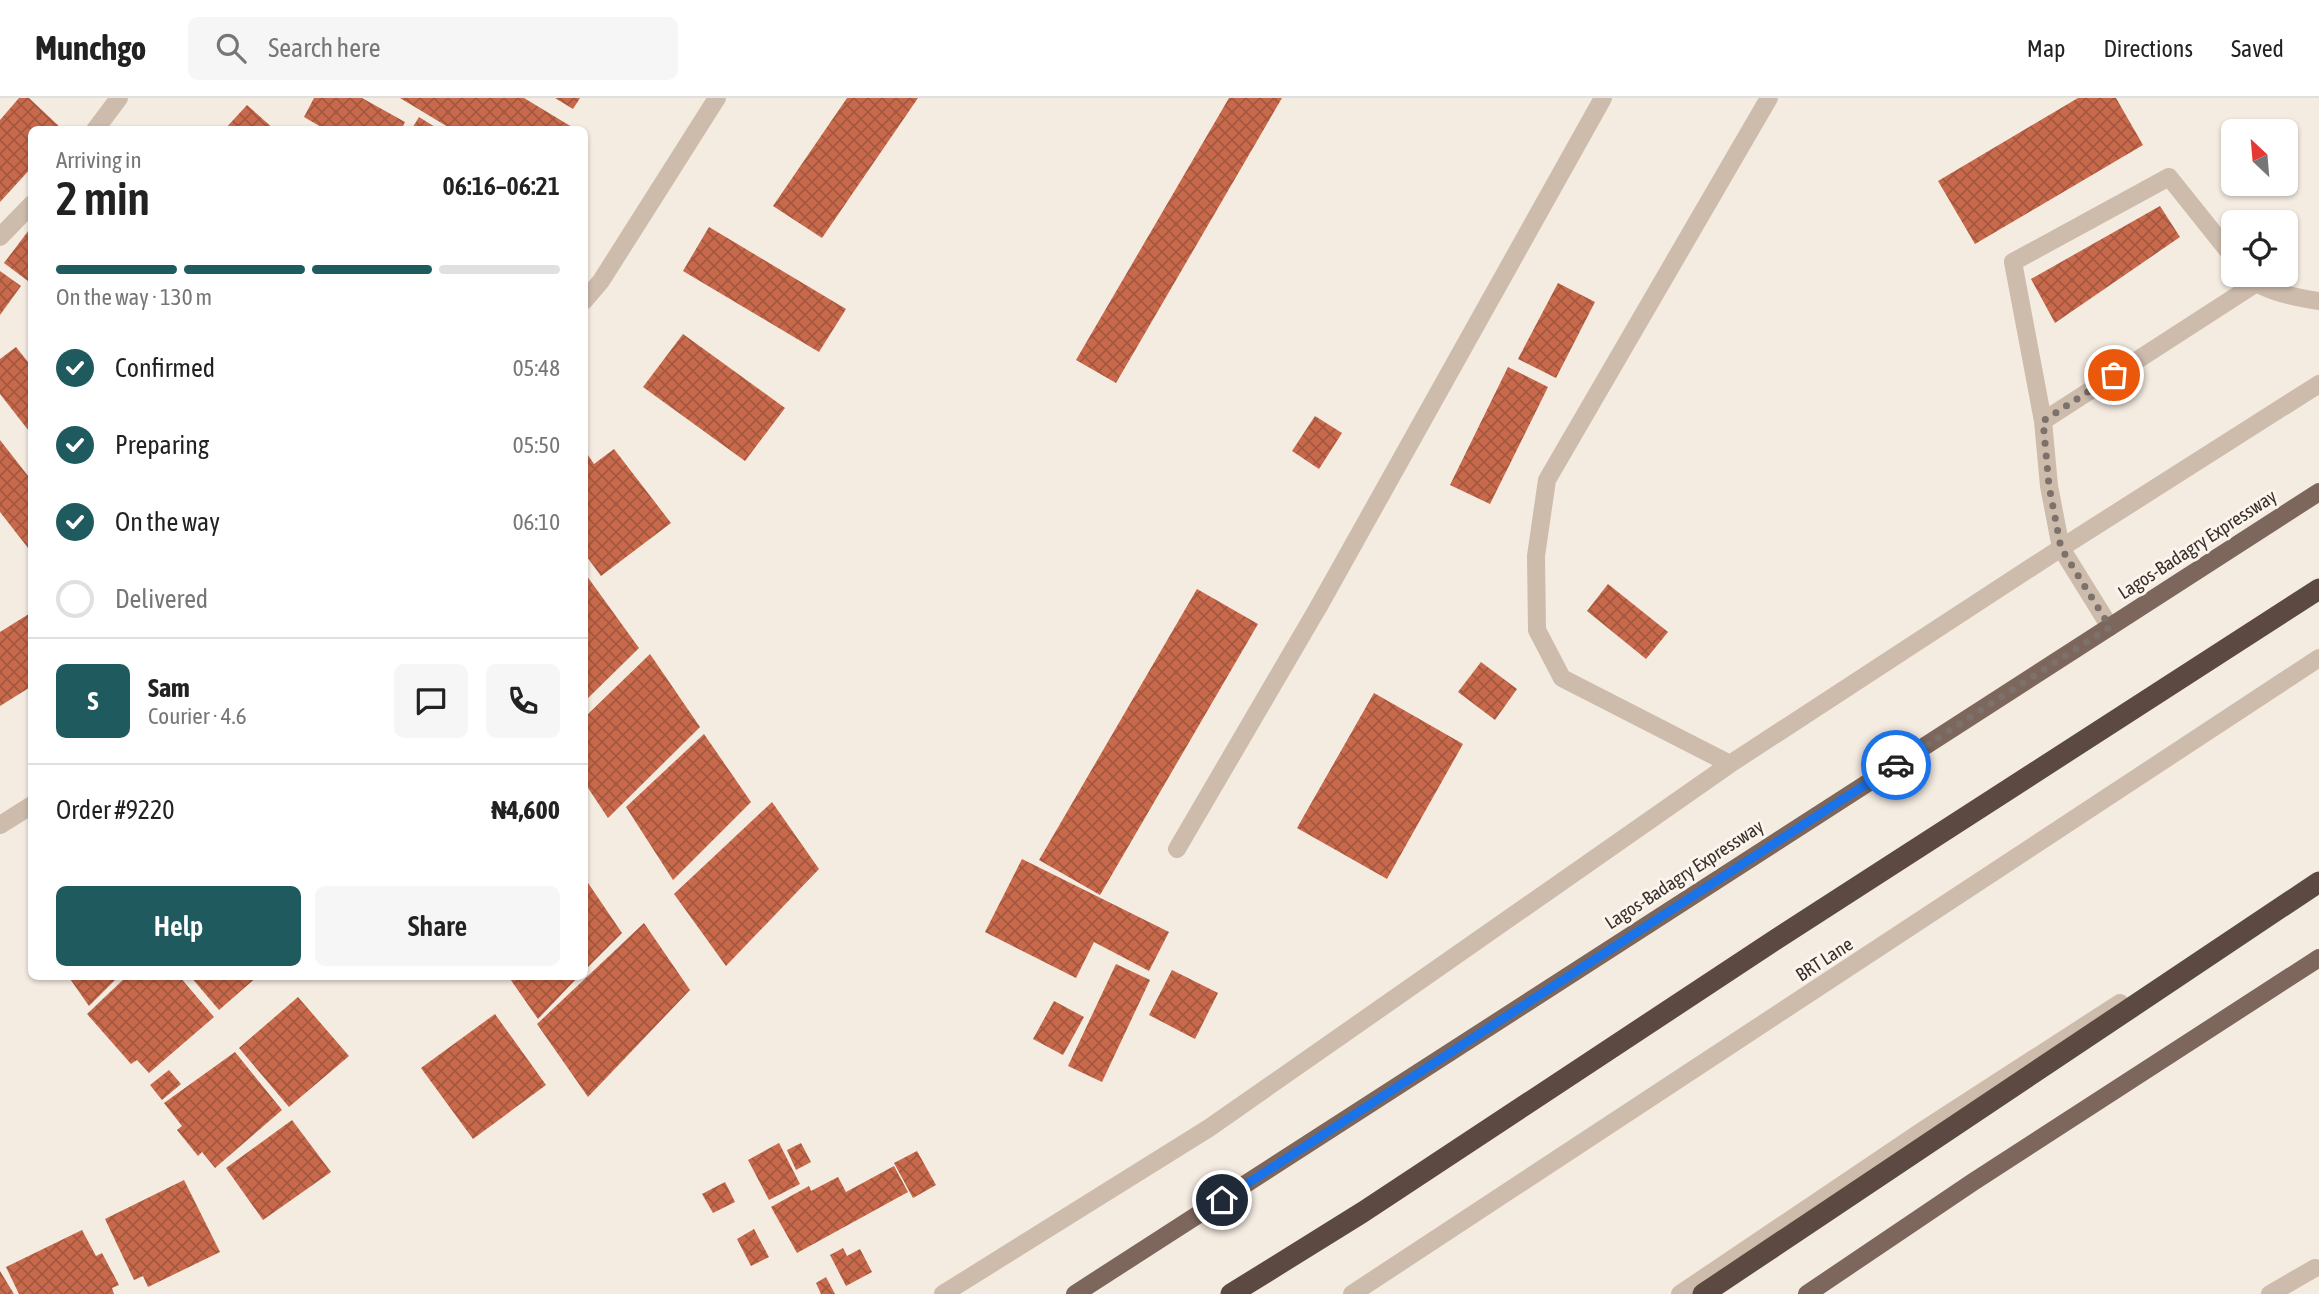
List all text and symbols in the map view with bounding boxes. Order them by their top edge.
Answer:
search box [188,17,678,80]
text: Munchgo [35,29,146,67]
icon: search [212,29,250,67]
text: Search here [268,33,380,63]
text: Map [2027,35,2065,62]
text: Directions [2103,35,2193,62]
text: Saved [2231,35,2284,62]
north arrow [2221,119,2298,196]
map controls [2221,119,2298,287]
text: Arriving in [56,147,142,173]
text: 06:16–06:21 [443,171,560,201]
text: 2 min [56,172,150,225]
button: locate [2221,210,2298,287]
text: On the way · 130 m [56,284,212,310]
pin [2084,345,2144,405]
icon: check [56,349,94,387]
text: Confirmed [115,353,215,383]
text: 05:48 [513,355,560,381]
icon: bag [2095,356,2133,394]
icon: check [56,426,94,464]
text: Preparing [115,430,209,460]
text: 05:50 [513,432,560,458]
street label: Lagos-Badagry Expressway [2114,484,2280,603]
icon: check [56,503,94,541]
text: On the way [115,507,220,537]
text: 06:10 [513,509,560,535]
text: Delivered [115,584,208,614]
button: chat [394,664,468,738]
button: phone [486,664,560,738]
text: Sam [148,673,190,703]
text: S [88,686,98,716]
text: Courier · 4.6 [148,703,247,729]
courier [1861,730,1931,800]
icon: car [1877,746,1915,784]
text: Order #9220 [56,795,175,825]
text: ₦4,600 [491,795,560,825]
street label: Lagos-Badagry Expressway [1601,814,1767,933]
button: Help [56,886,301,966]
button: Share [315,886,560,966]
street label: BRT Lane [1791,932,1857,986]
pin [1192,1170,1252,1230]
icon: home [1203,1181,1241,1219]

